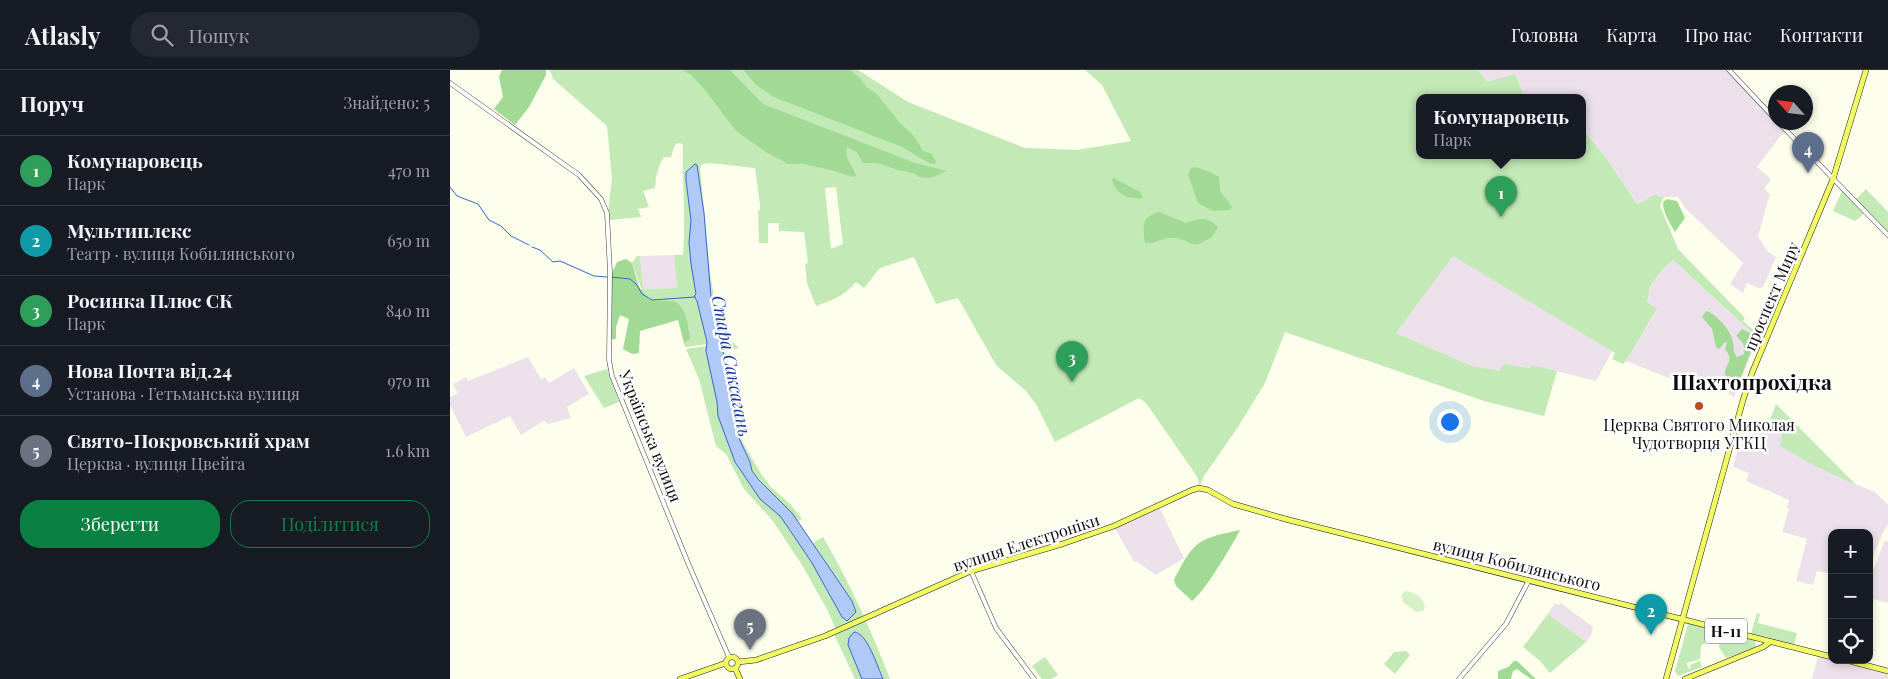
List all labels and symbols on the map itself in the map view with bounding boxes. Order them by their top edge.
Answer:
north arrow [1768,85,1813,130]
pin: 4 [1792,132,1824,173]
pin: 1 [1485,176,1517,217]
street label: проспект Миру [1739,238,1803,354]
water label: Стара Саксагань [707,293,757,439]
pin: 3 [1056,341,1088,382]
street label: Українська вулиця [615,366,687,505]
district label: Шахтопрохідка [1672,367,1832,395]
marker: Церква Святого Миколая Чудотворця УГКЦ [1693,400,1705,412]
your location [1437,409,1463,435]
place label: Церква Святого Миколая Чудотворця УГКЦ [1603,414,1795,453]
street label: вулиця Електроніки [950,508,1102,576]
street label: вулиця Кобилянського [1431,533,1603,595]
pin: 2 [1635,594,1667,635]
pin: 5 [734,609,766,650]
road number: Н-11 [1705,618,1747,644]

